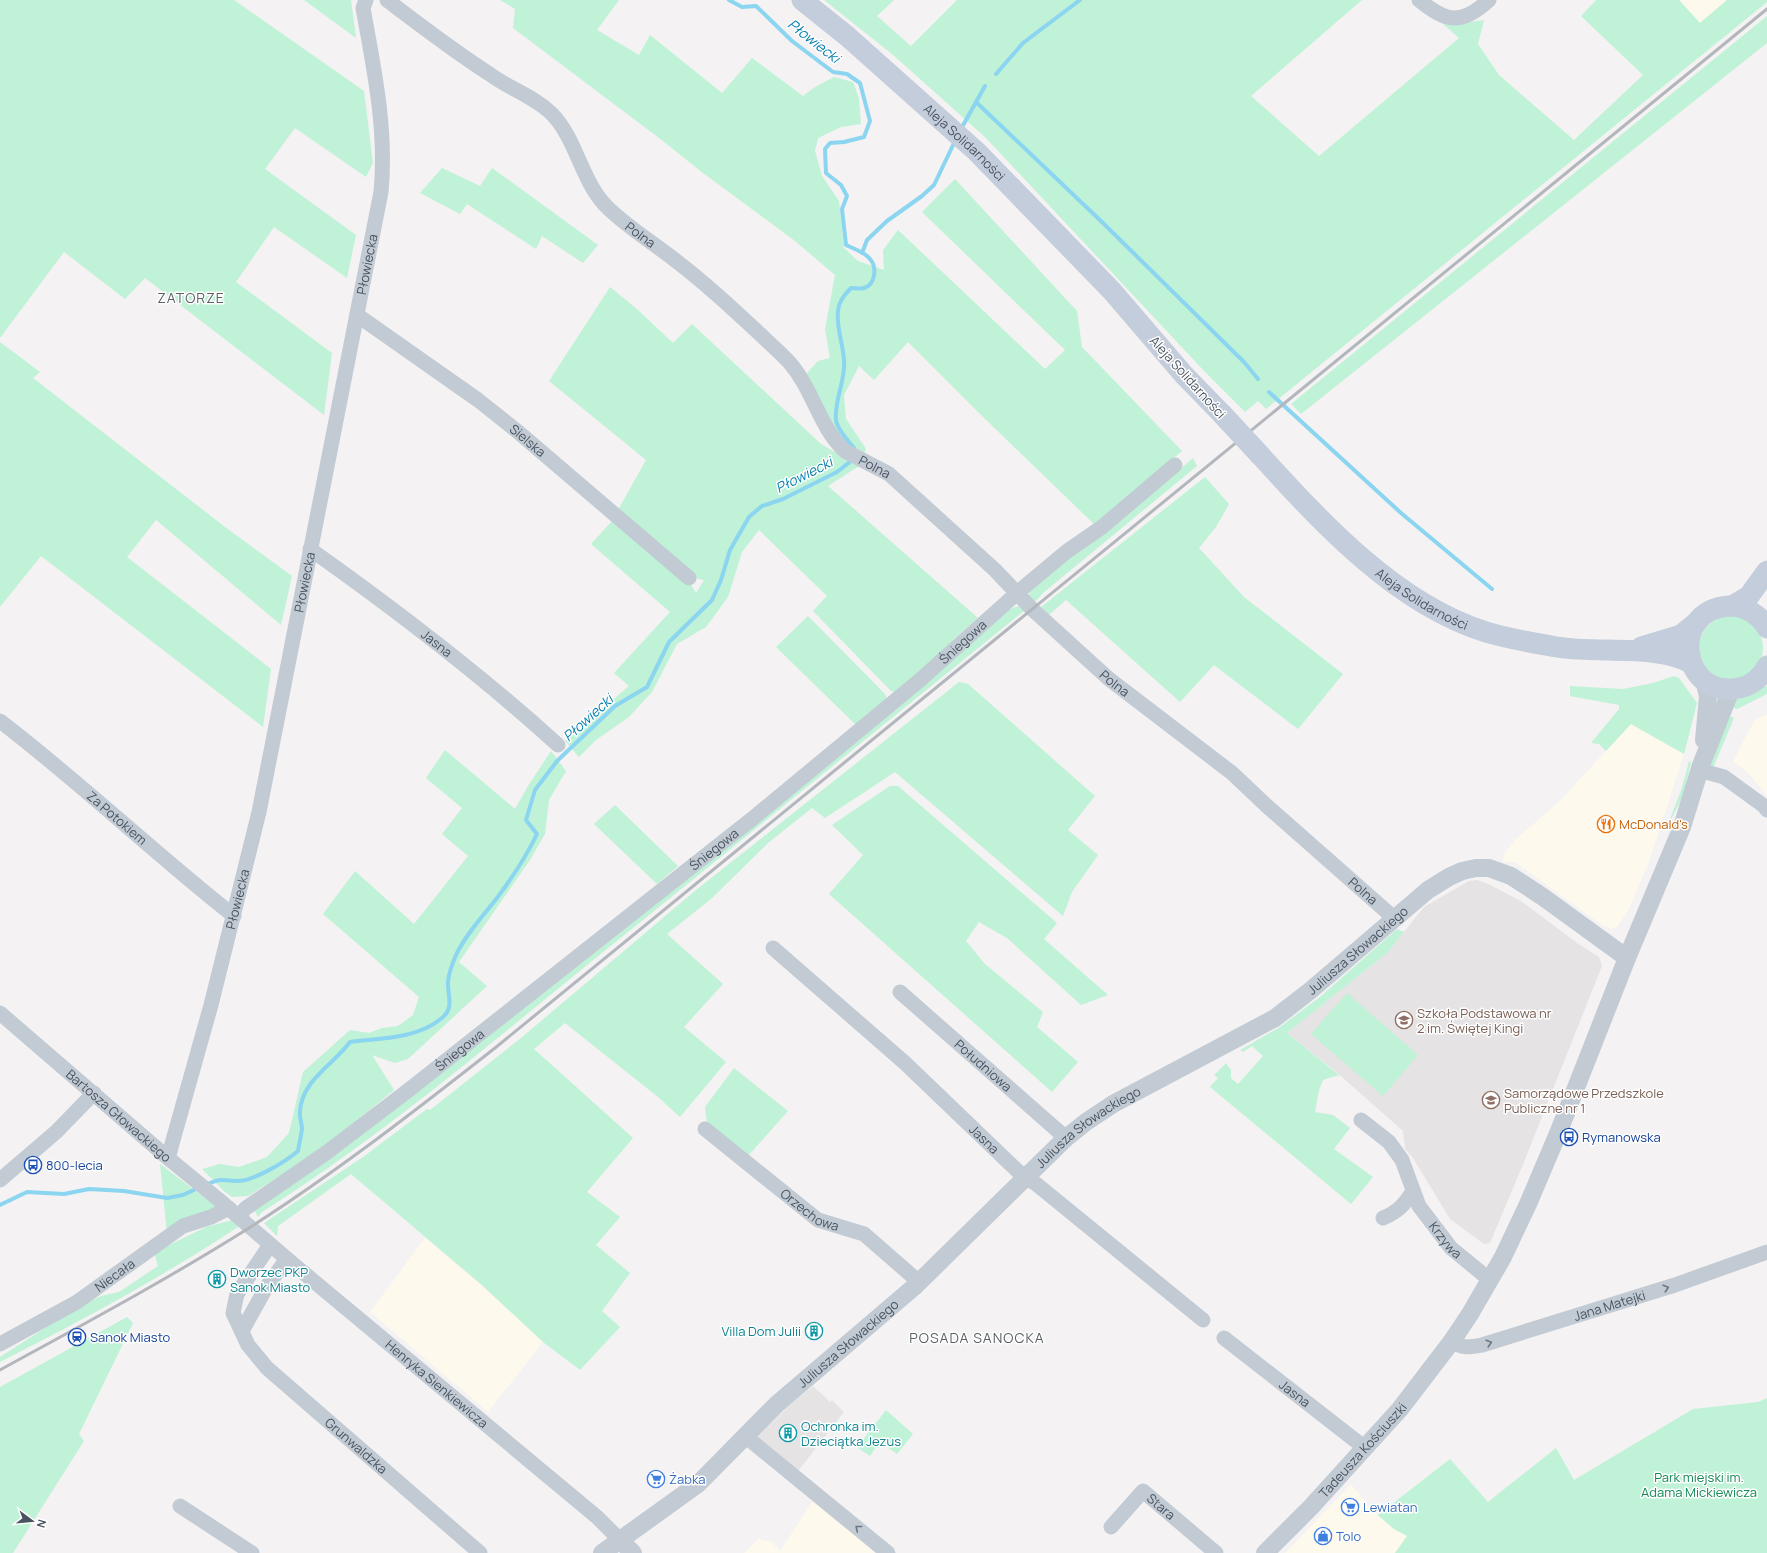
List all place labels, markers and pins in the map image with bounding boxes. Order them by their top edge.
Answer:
restaurant icon: McDonald's [1596,814,1616,834]
place label: McDonald's [1619,815,1688,833]
place label: Szkoła Podstawowa nr 2 im. Świętej Kingi [1417,1004,1552,1037]
school or university icon: Szkoła Podstawowa nr 2 im. Świętej Kingi [1394,1010,1414,1030]
place label: Samorządowe Przedszkole Publiczne nr 1 [1504,1084,1664,1117]
school or university icon: Samorządowe Przedszkole Publiczne nr 1 [1481,1090,1501,1110]
bus stop icon: Rymanowska [1559,1127,1579,1147]
place label: Rymanowska [1582,1128,1661,1146]
bus stop icon: 800-lecia [23,1155,43,1175]
place label: 800-lecia [46,1156,103,1174]
place label: Dworzec PKP Sanok Miasto [230,1263,311,1296]
building icon: Dworzec PKP Sanok Miasto [207,1269,227,1289]
building icon: Villa Dom Julii [804,1321,824,1341]
place label: Villa Dom Julii [722,1322,801,1340]
station icon: Sanok Miasto [67,1327,87,1347]
place label: Sanok Miasto [90,1328,171,1346]
place label: Ochronka im. Dzieciątka Jezus [801,1417,901,1450]
building icon: Ochronka im. Dzieciątka Jezus [778,1423,798,1443]
supermarket icon: Żabka [646,1469,666,1489]
place label: Żabka [669,1470,706,1488]
supermarket icon: Lewiatan [1340,1497,1360,1517]
place label: Lewiatan [1363,1498,1417,1516]
shop icon: Tolo [1313,1526,1333,1546]
place label: Tolo [1336,1527,1361,1545]

